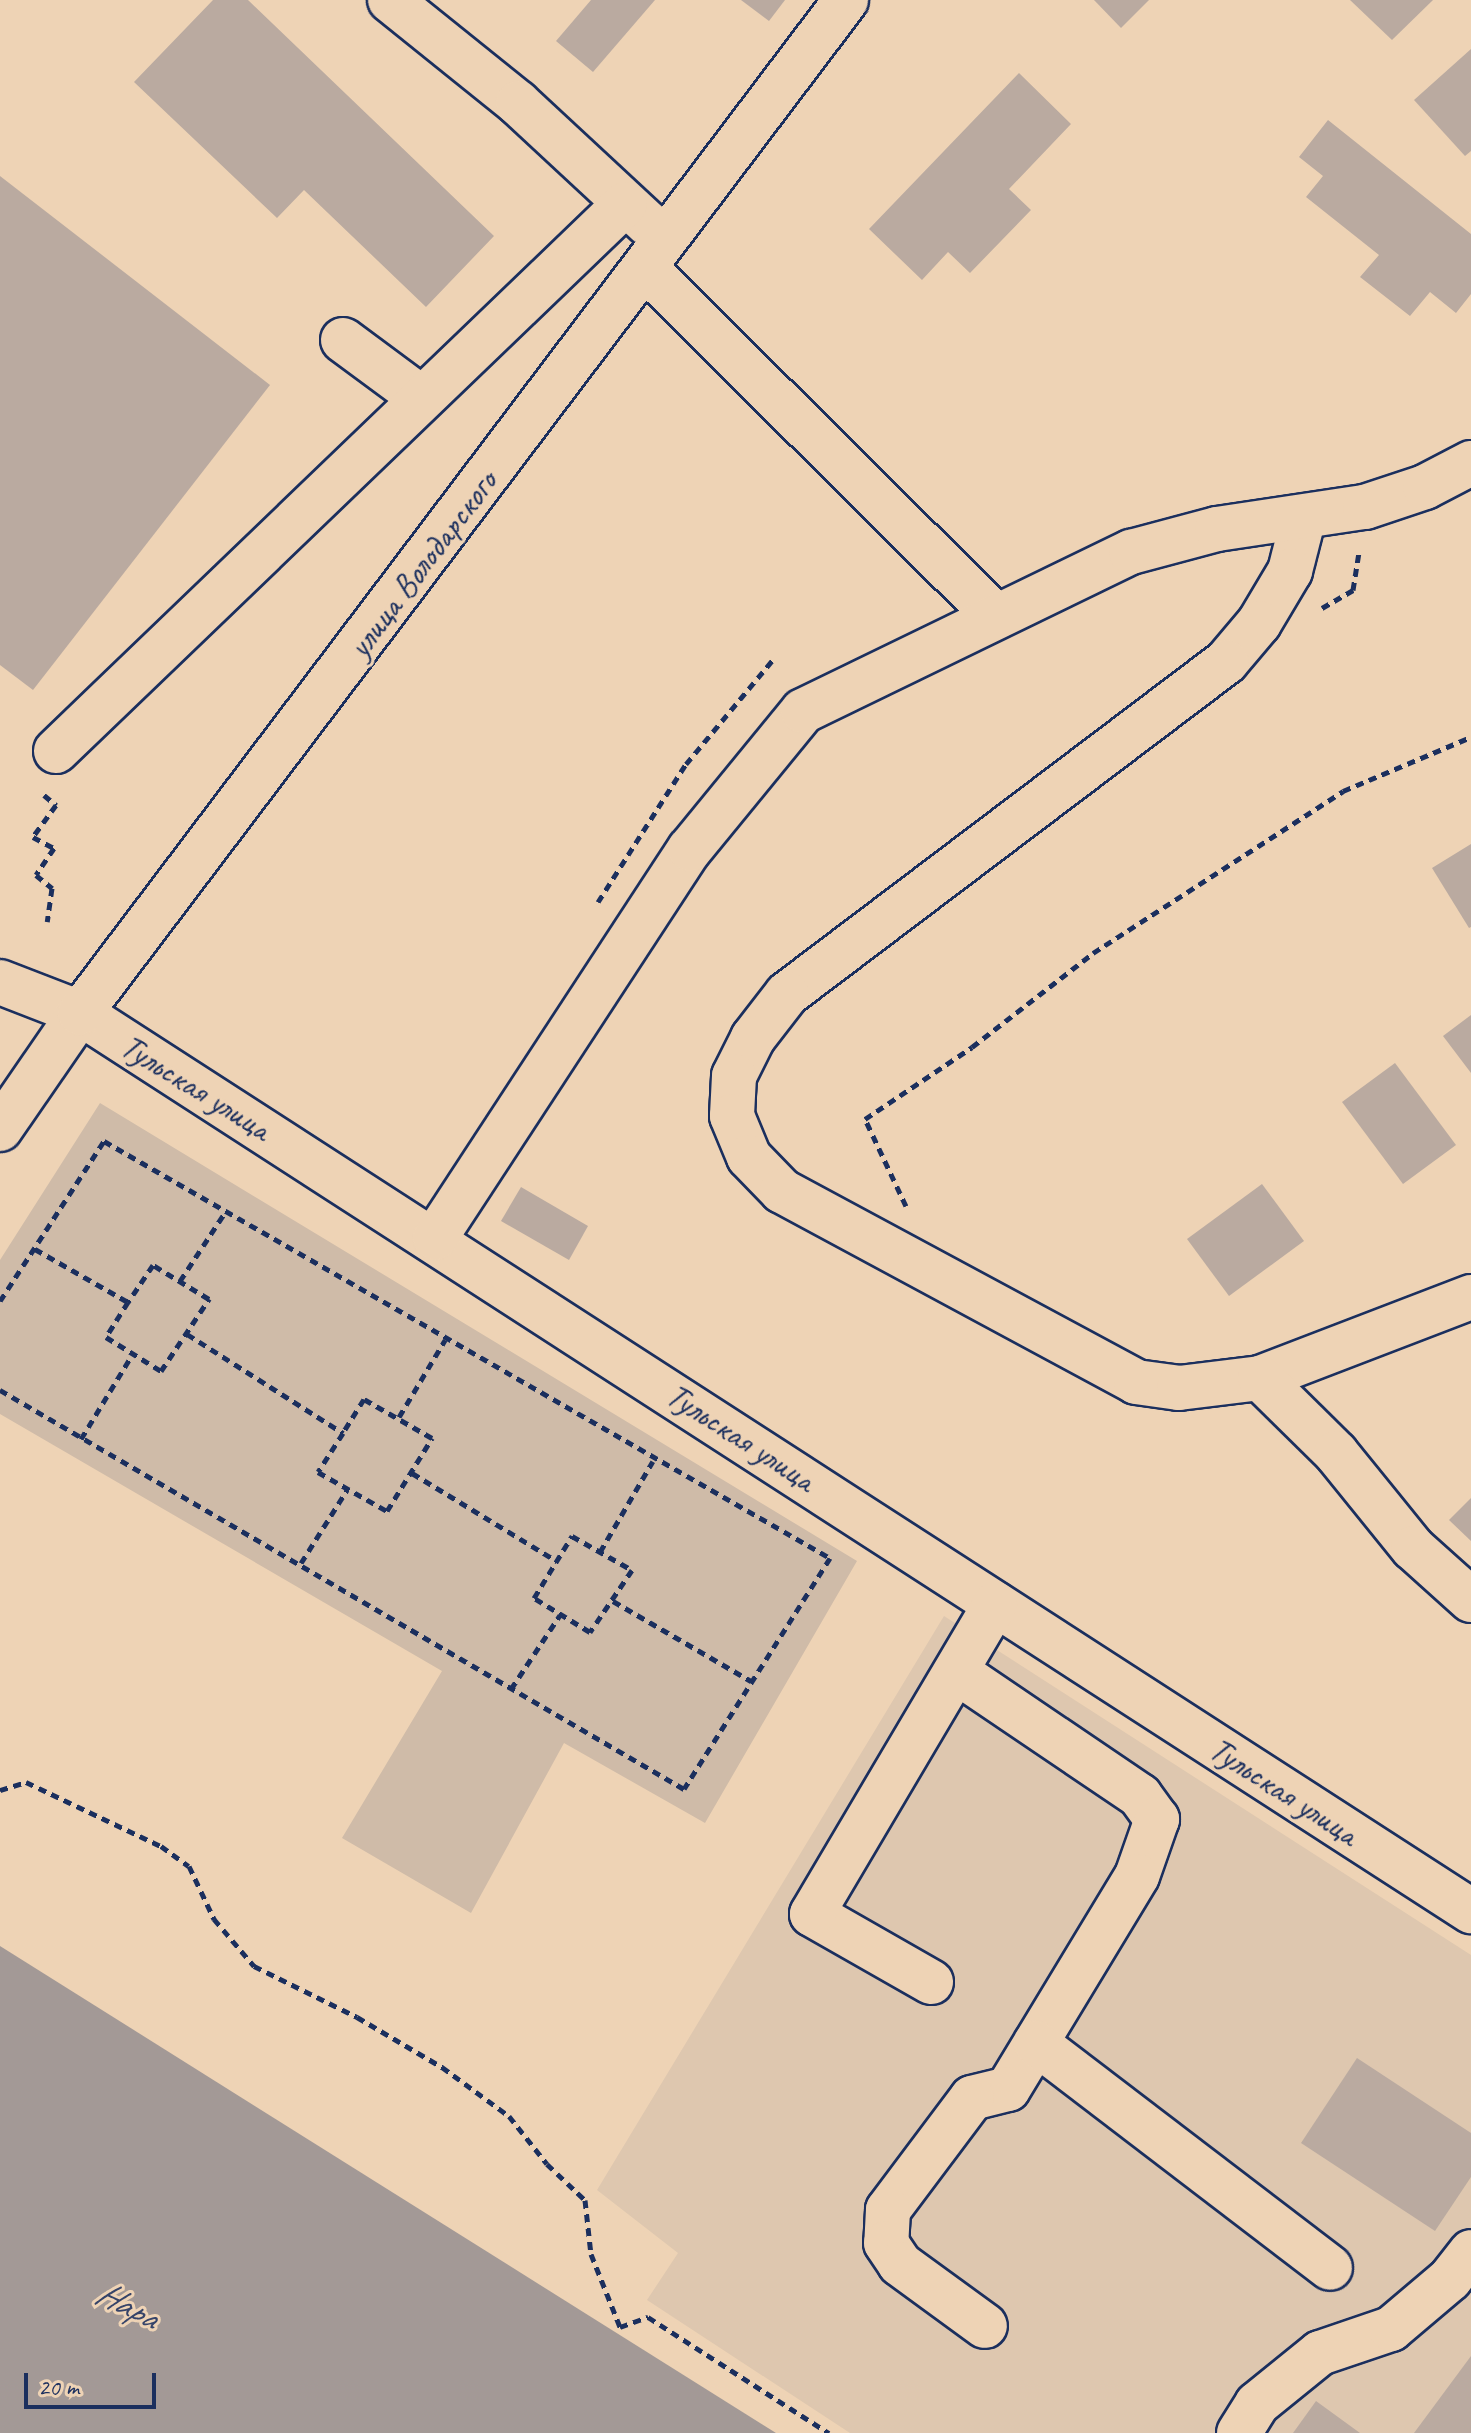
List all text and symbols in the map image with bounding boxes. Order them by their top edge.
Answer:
street label: улица Володарского [339,463,505,665]
street label: Тульская улица [113,1025,279,1149]
street label: Тульская улица [659,1374,823,1500]
street label: Тульская улица [1202,1728,1366,1854]
water label: Нара [89,2271,165,2339]
scale bar [28,2357,160,2407]
text: 20 m [38,2372,79,2402]

